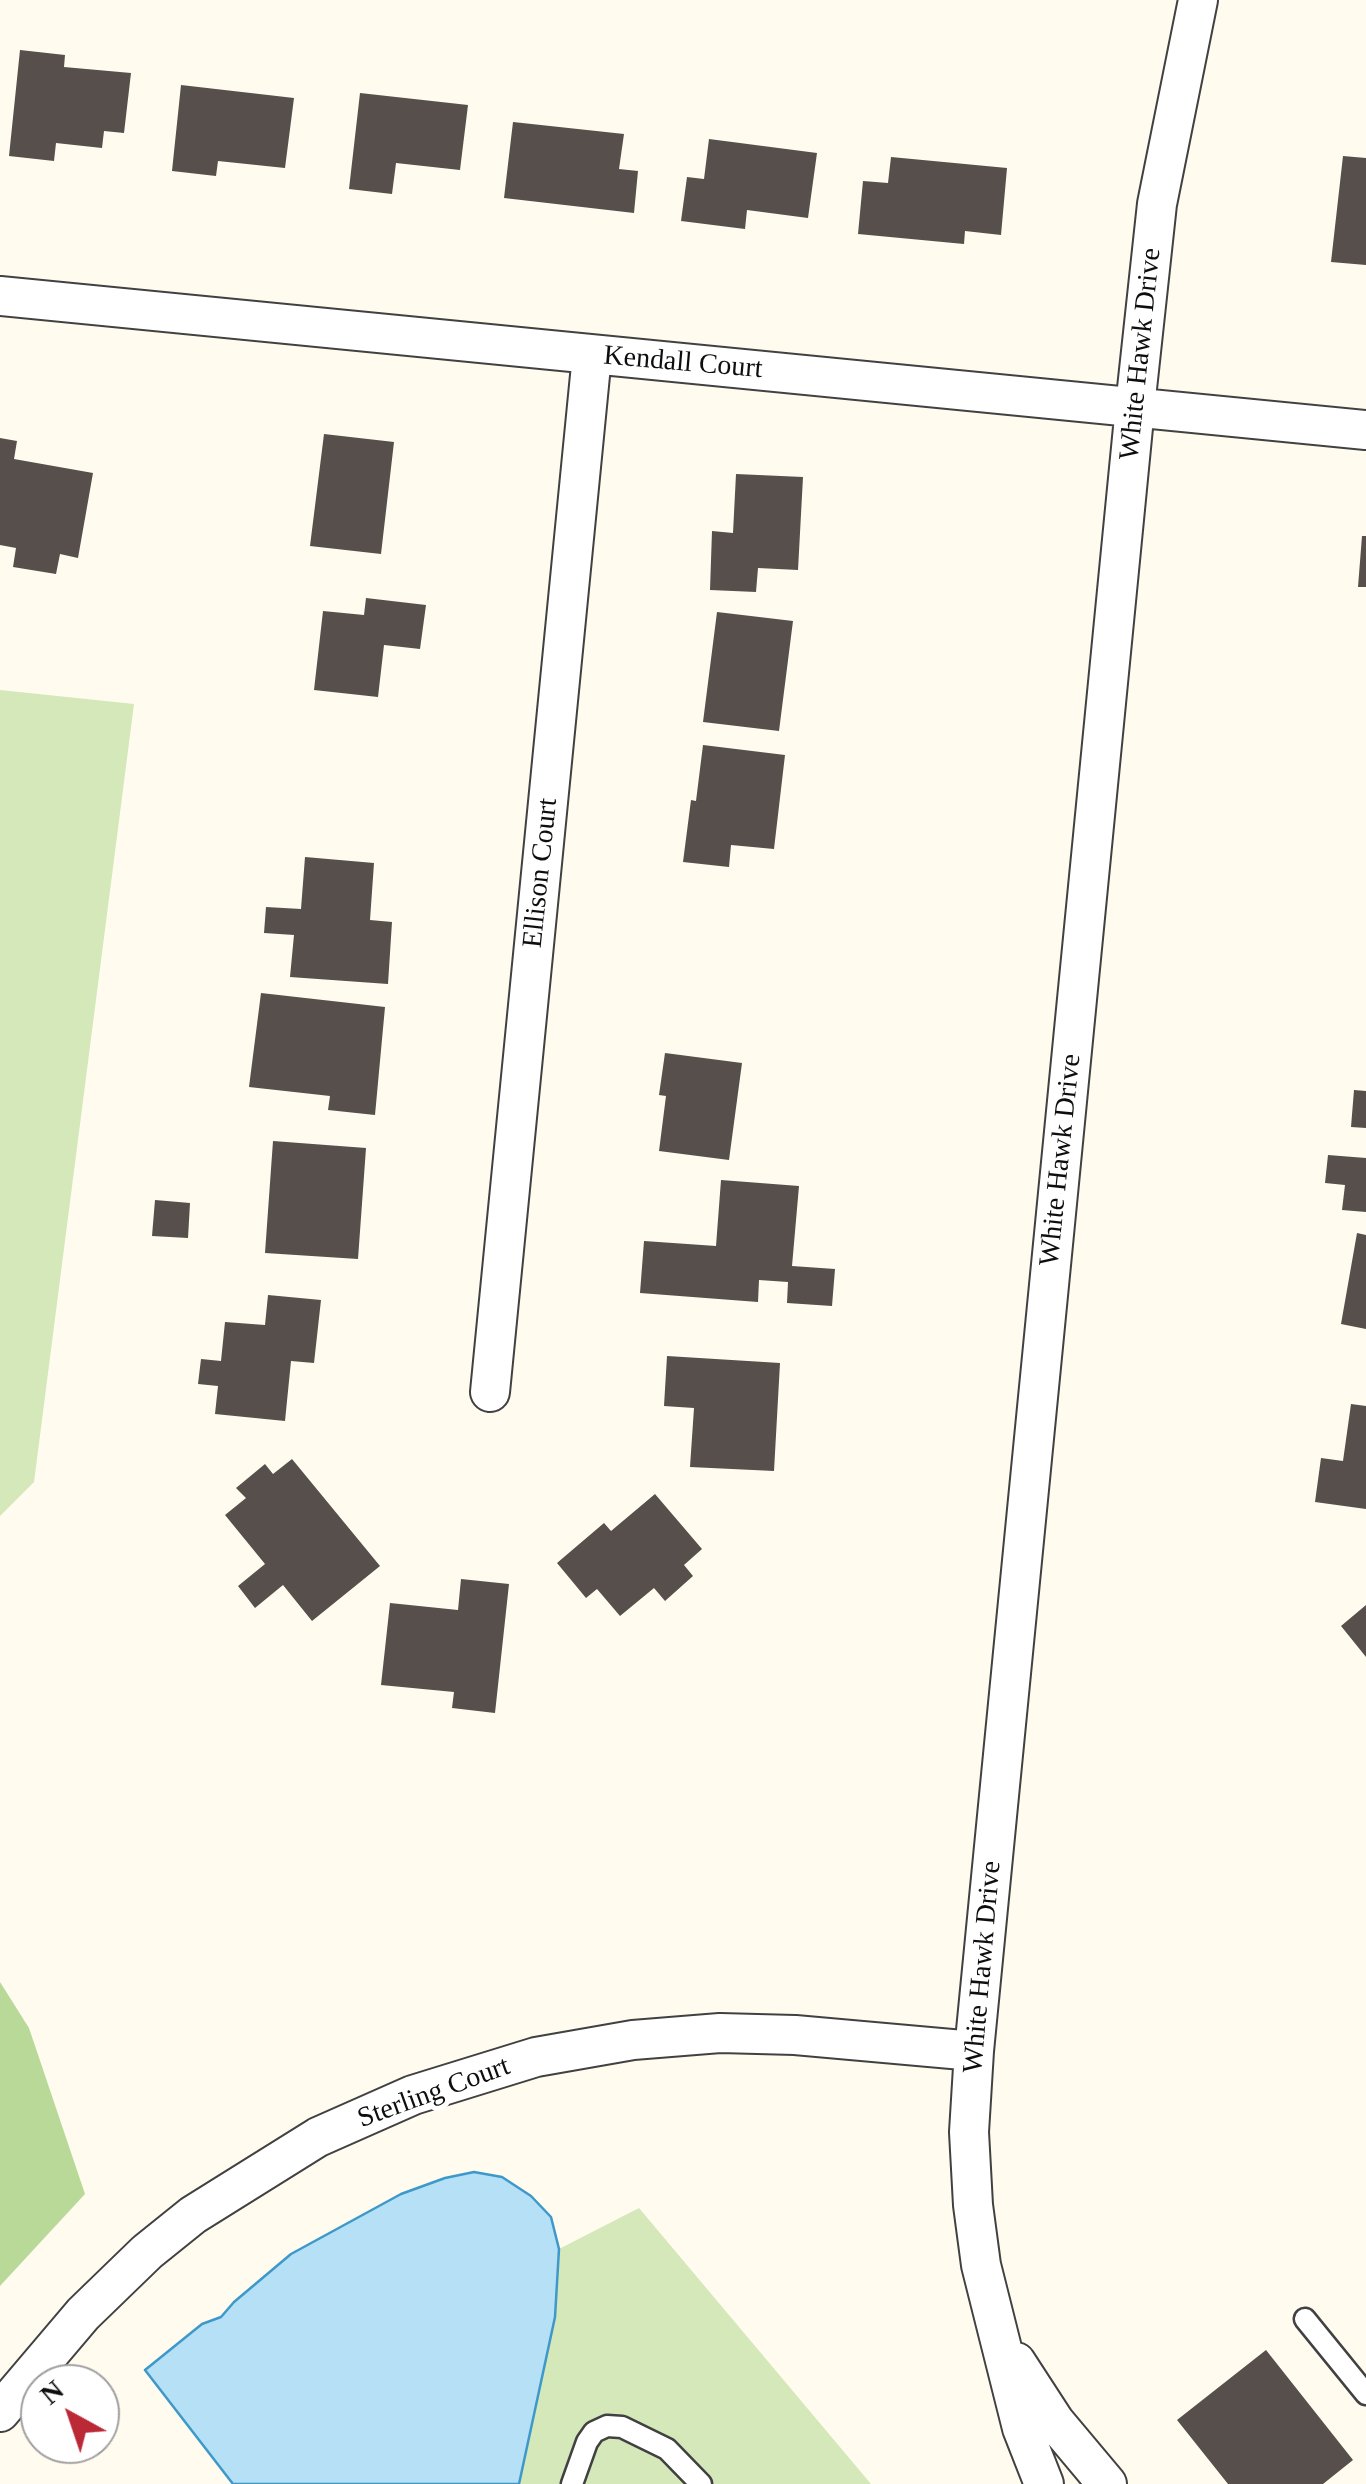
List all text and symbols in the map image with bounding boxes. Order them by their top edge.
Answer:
street label: White Hawk Drive [1113,246,1169,462]
street label: Kendall Court [602,339,764,387]
street label: Ellison Court [516,797,566,949]
street label: White Hawk Drive [1033,1052,1089,1268]
street label: White Hawk Drive [957,1859,1009,2075]
street label: Sterling Court [353,2050,515,2136]
north arrow [20,2364,120,2464]
text: N [34,2374,69,2411]

